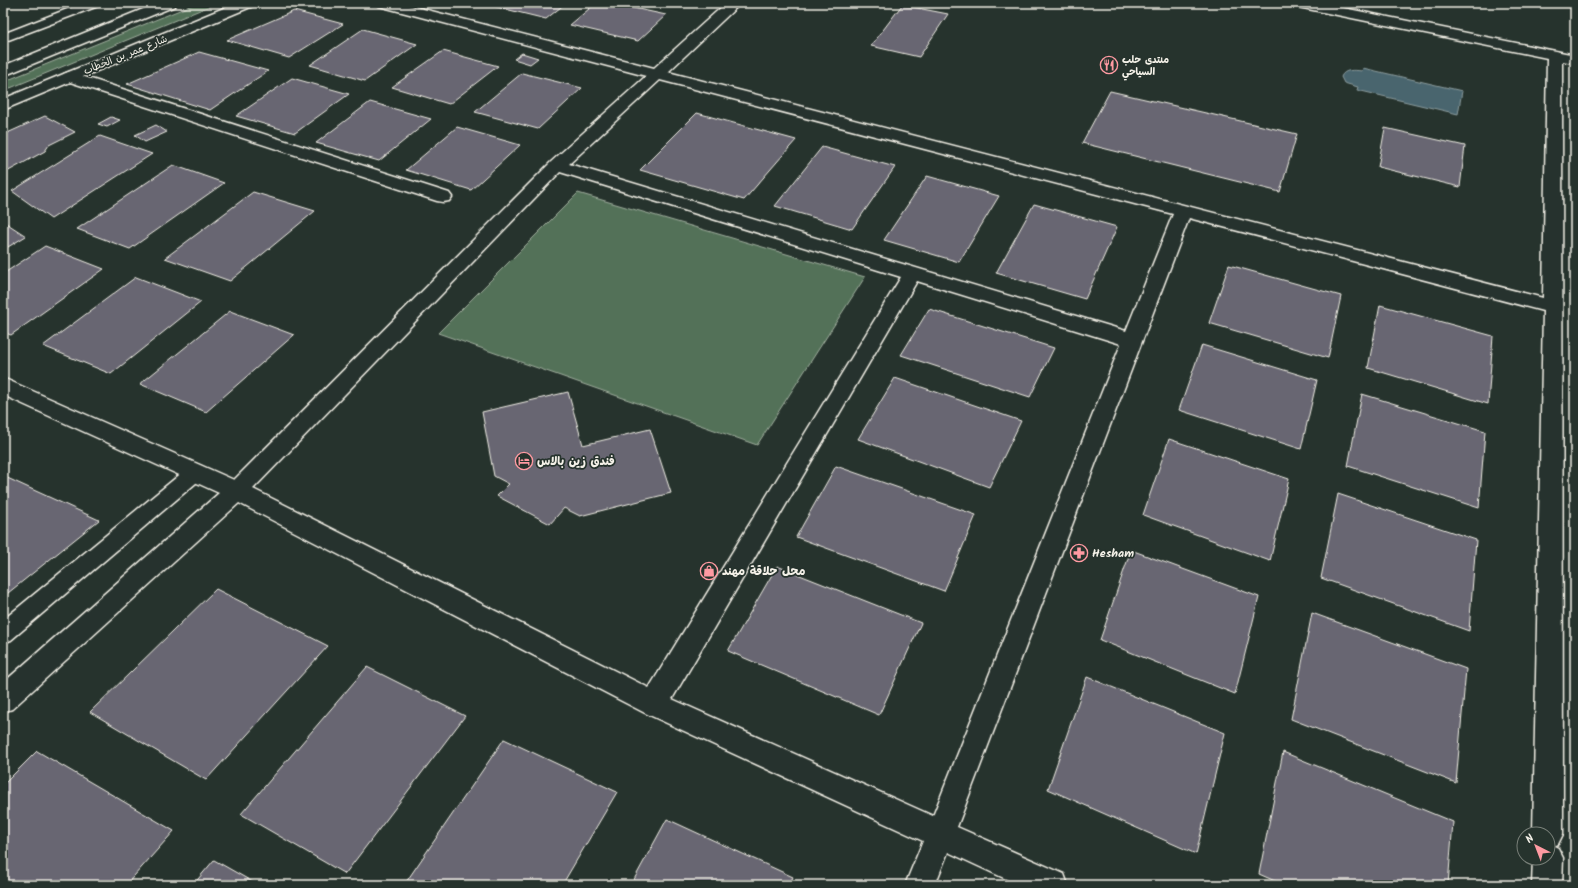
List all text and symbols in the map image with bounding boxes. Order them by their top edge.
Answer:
street label: شارع عمر بن الخطاب [81,31,170,79]
place label: منتدى حلب السياحي [1122,52,1169,81]
restaurant icon: منتدى حلب السياحي [1099,55,1119,75]
hotel icon: فندق زين بالاس [514,451,534,471]
place label: فندق زين بالاس [537,452,615,471]
pharmacy icon: Hesham [1069,543,1089,563]
place label: Hesham [1092,544,1134,563]
shop icon: محل حلاقة مهند [699,561,719,581]
place label: محل حلاقة مهند [722,562,805,581]
north arrow [1516,826,1556,866]
text: N [1521,830,1539,848]

